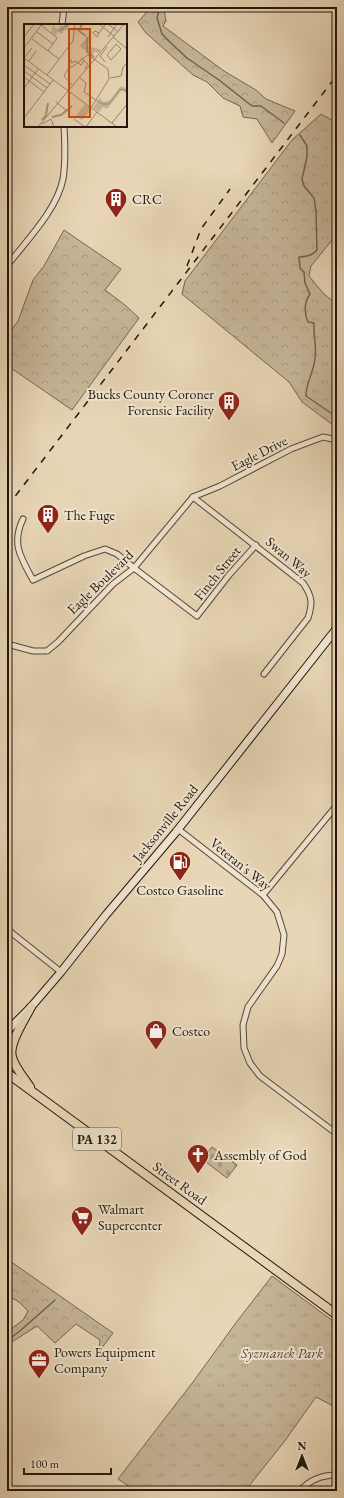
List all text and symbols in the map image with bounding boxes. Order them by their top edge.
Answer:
inset map [24,24,127,127]
building icon: CRC [103,186,129,219]
place label: CRC [132,190,162,208]
place label: Bucks County Coroner Forensic Facility [88,385,215,419]
building icon: Bucks County Coroner Forensic Facility [216,389,242,422]
street label: Eagle Drive [228,431,291,475]
building icon: The Fuge [35,502,61,535]
place label: The Fuge [64,506,115,524]
street label: Swan Way [262,533,316,582]
street label: Finch Street [190,542,245,604]
street label: Eagle Boulevard [63,545,138,618]
street label: Jacksonville Road [127,780,202,866]
street label: Veteran's Way [207,834,276,895]
fuel station icon: Costco Gasoline [167,849,193,882]
place label: Costco Gasoline [136,881,224,899]
shop icon: Costco [143,1018,169,1051]
place label: Costco [172,1022,210,1040]
road number: PA 132 [73,1128,121,1150]
church icon: Assembly of God [185,1142,211,1175]
place label: Assembly of God [213,1146,308,1164]
street label: Street Road [149,1157,211,1209]
place label: Walmart Supercenter [98,1200,162,1234]
supermarket icon: Walmart Supercenter [69,1204,95,1237]
place label: Powers Equipment Company [54,1343,156,1377]
park label: Syzmanek Park [240,1344,324,1362]
office icon: Powers Equipment Company [26,1347,52,1380]
north arrow [282,1436,322,1476]
text: N [298,1439,307,1453]
scale bar [24,1450,111,1476]
text: 100 m [30,1456,60,1472]

